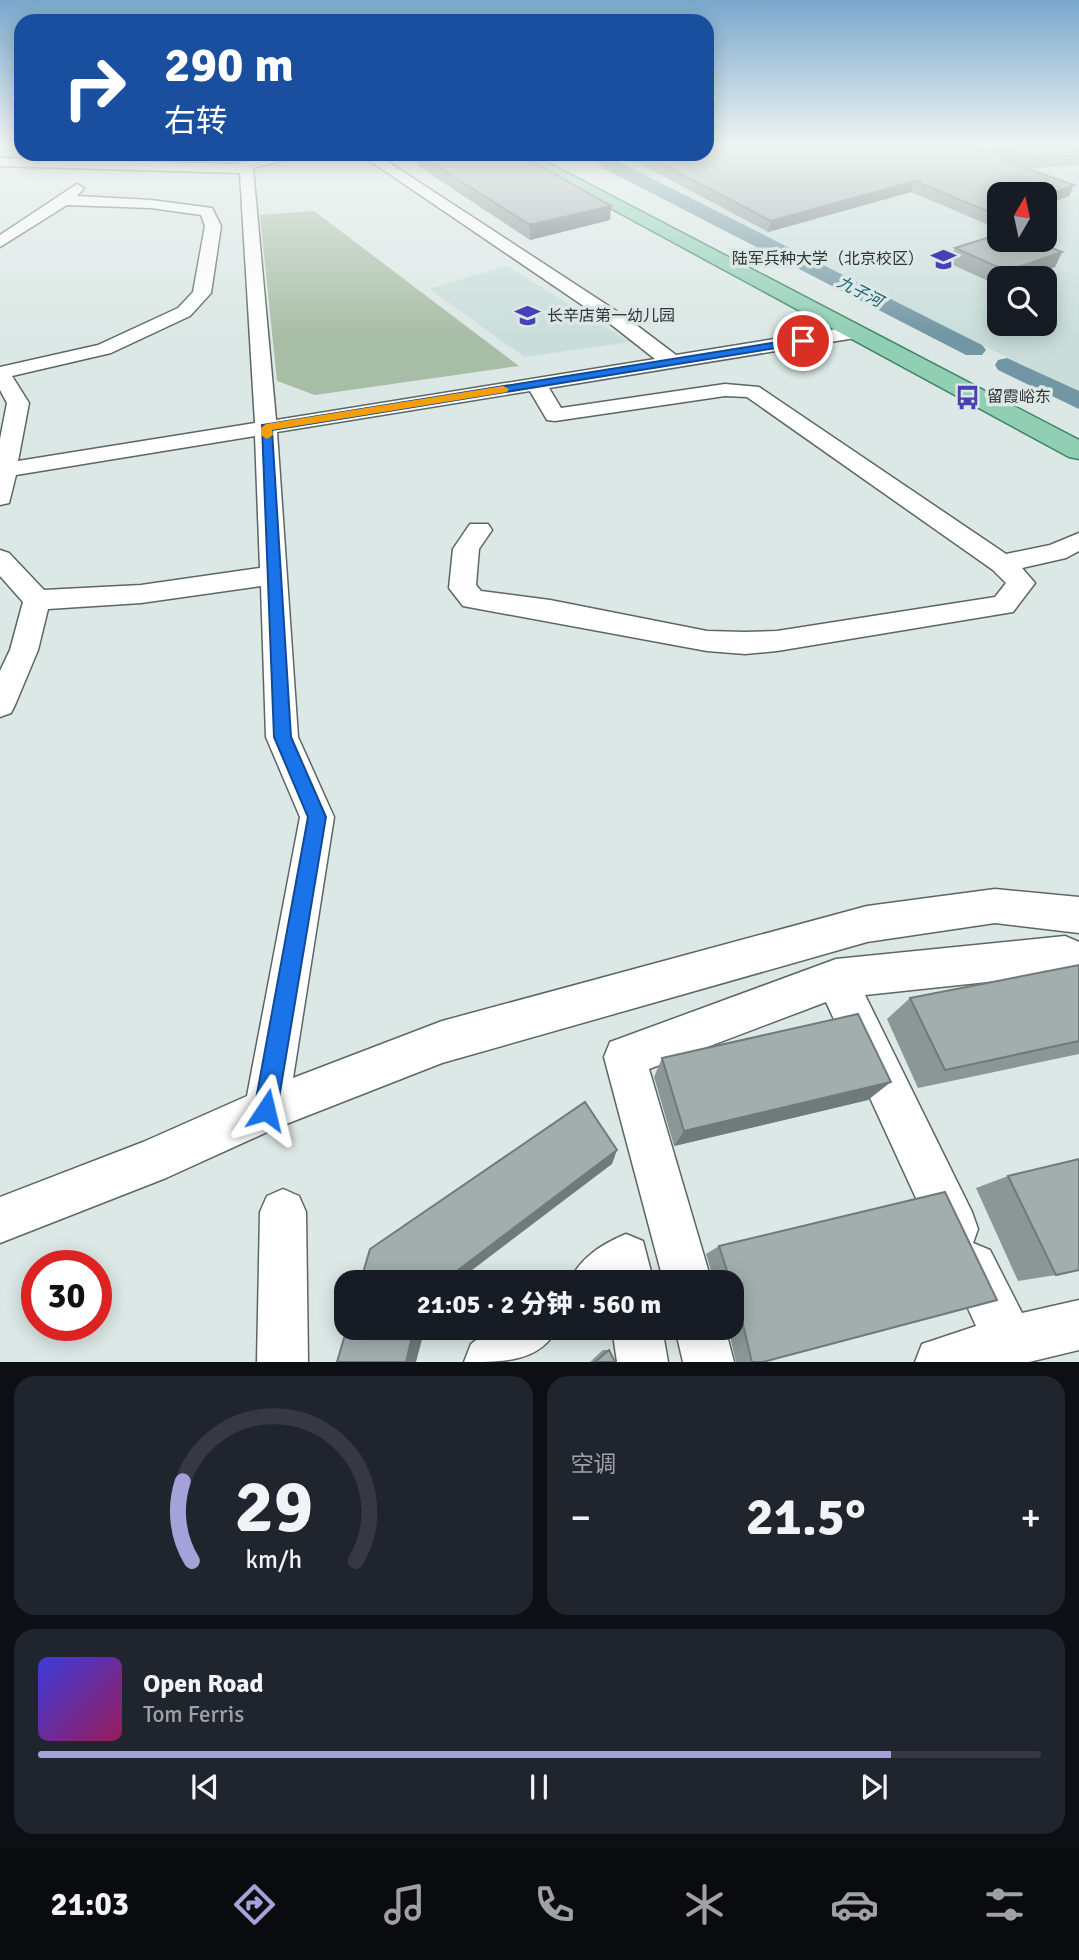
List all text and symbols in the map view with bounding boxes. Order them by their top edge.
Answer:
text: 290 m [164,35,294,95]
icon: right [49,42,140,133]
text: 右转 [164,102,228,141]
north arrow [987,182,1057,252]
map controls [987,182,1057,336]
school or university icon: 陆军兵种大学（北京校区） [930,245,958,273]
place label: 陆军兵种大学（北京校区） [732,249,924,269]
button: search [987,266,1057,336]
water label: 九子河 [834,272,889,313]
school or university icon: 长辛店第一幼儿园 [513,302,541,330]
place label: 长辛店第一幼儿园 [547,306,675,326]
pin [773,311,833,371]
icon: arrive [784,322,822,360]
bus stop icon: 留霞峪东 [953,383,981,411]
place label: 留霞峪东 [987,387,1051,407]
position arrow [229,1073,303,1147]
speed limit sign: 30 [21,1250,112,1341]
text: 21:05 · 2 分钟 · 560 m [417,1289,661,1321]
text: 空调 [571,1450,617,1479]
text: 29 [234,1464,313,1553]
text: 21.5° [746,1485,866,1549]
text: − [571,1494,591,1541]
text: + [1020,1494,1041,1541]
text: km/h [245,1544,302,1575]
text: Open Road [143,1668,264,1700]
text: Tom Ferris [143,1700,244,1729]
icon: previous [186,1768,224,1806]
icon: pause [520,1768,558,1806]
icon: next [855,1768,893,1806]
icon: directions [230,1880,279,1929]
icon: music [380,1880,429,1929]
icon: phone [530,1880,579,1929]
icon: climate [680,1880,729,1929]
icon: car [830,1880,879,1929]
icon: filters [980,1880,1029,1929]
text: 21:03 [50,1885,129,1924]

